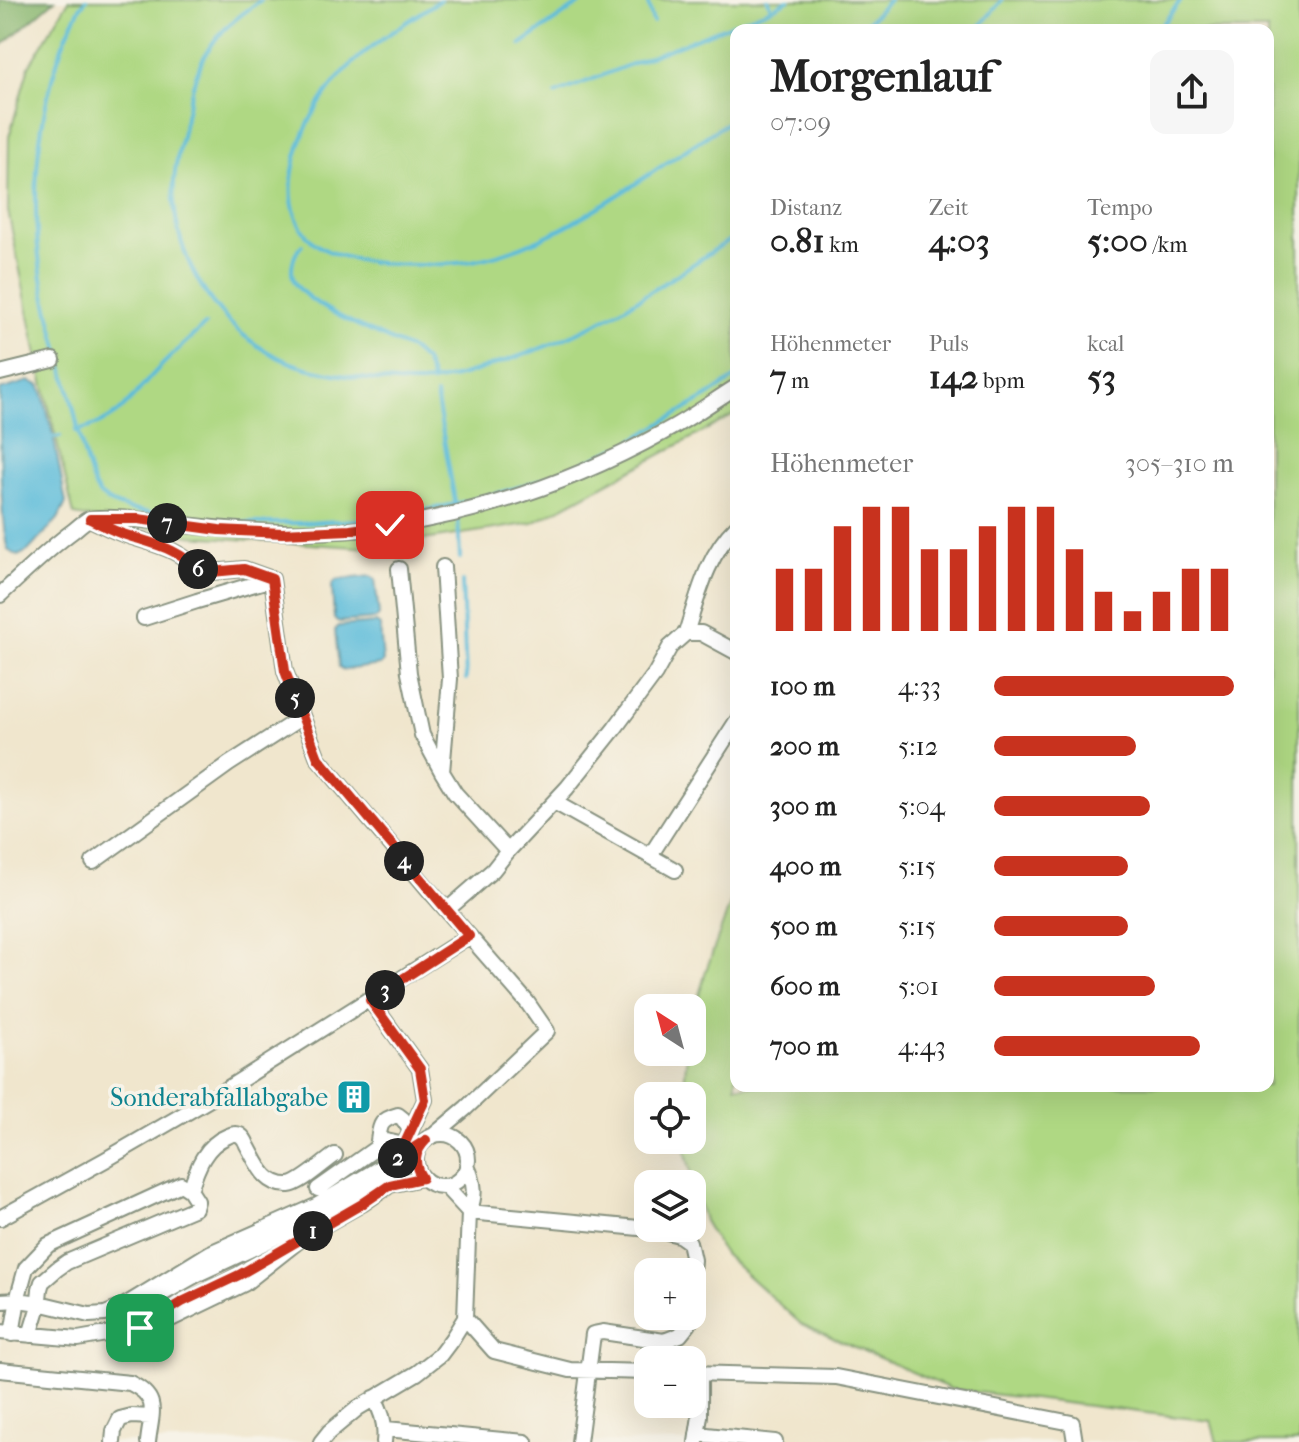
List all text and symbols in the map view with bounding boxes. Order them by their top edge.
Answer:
button: share [1150,50,1234,134]
text: Morgenlauf [770,51,993,102]
text: 07:09 [770,107,831,138]
text: Distanz [770,195,842,221]
text: Zeit [929,195,969,221]
text: Tempo [1087,195,1153,221]
text: 0.81 [770,221,825,261]
text: 4:03 [929,221,990,261]
text: 5:00 [1087,221,1148,261]
text: km [825,232,859,258]
text: /km [1148,232,1187,258]
text: Höhenmeter [770,331,891,357]
text: Puls [929,331,969,357]
text: kcal [1087,331,1124,357]
text: 7 [770,357,786,397]
text: 142 [929,357,978,397]
text: 53 [1087,357,1116,397]
text: m [786,368,809,394]
text: bpm [978,368,1025,394]
text: Höhenmeter [770,448,913,479]
text: 305–310 m [1125,448,1234,479]
pin [356,491,424,559]
pin: 7 [147,503,187,543]
icon: check [368,503,412,547]
text: 7 [162,510,172,536]
pin: 6 [178,549,218,589]
text: 6 [192,556,204,582]
text: 100 m [770,671,835,702]
text: 4:33 [898,671,941,702]
pin: 5 [275,678,315,718]
text: 5 [290,685,300,711]
text: 200 m [770,731,839,762]
text: 5:12 [898,731,938,762]
text: 300 m [770,791,837,822]
text: 5:04 [898,791,945,822]
pin: 4 [384,841,424,881]
text: 4 [398,848,411,874]
text: 400 m [770,851,841,882]
text: 5:15 [898,851,936,882]
text: 500 m [770,911,837,942]
text: 5:15 [898,911,936,942]
pin: 3 [365,970,405,1010]
text: 600 m [770,971,840,1002]
text: 5:01 [898,971,939,1002]
text: 3 [380,977,390,1003]
north arrow [634,994,706,1066]
map controls [634,994,706,1418]
text: 700 m [770,1031,838,1062]
text: 4:43 [898,1031,946,1062]
building icon: Sonderabfallabgabe [335,1078,373,1116]
place label: Sonderabfallabgabe [110,1082,328,1113]
button: locate [634,1082,706,1154]
pin: 2 [378,1138,418,1178]
text: 2 [392,1145,404,1171]
button: layers [634,1170,706,1242]
pin: 1 [293,1211,333,1251]
text: 1 [309,1218,317,1244]
button: + [634,1258,706,1330]
pin [106,1294,174,1362]
icon: arrive [118,1306,162,1350]
button: − [634,1346,706,1418]

